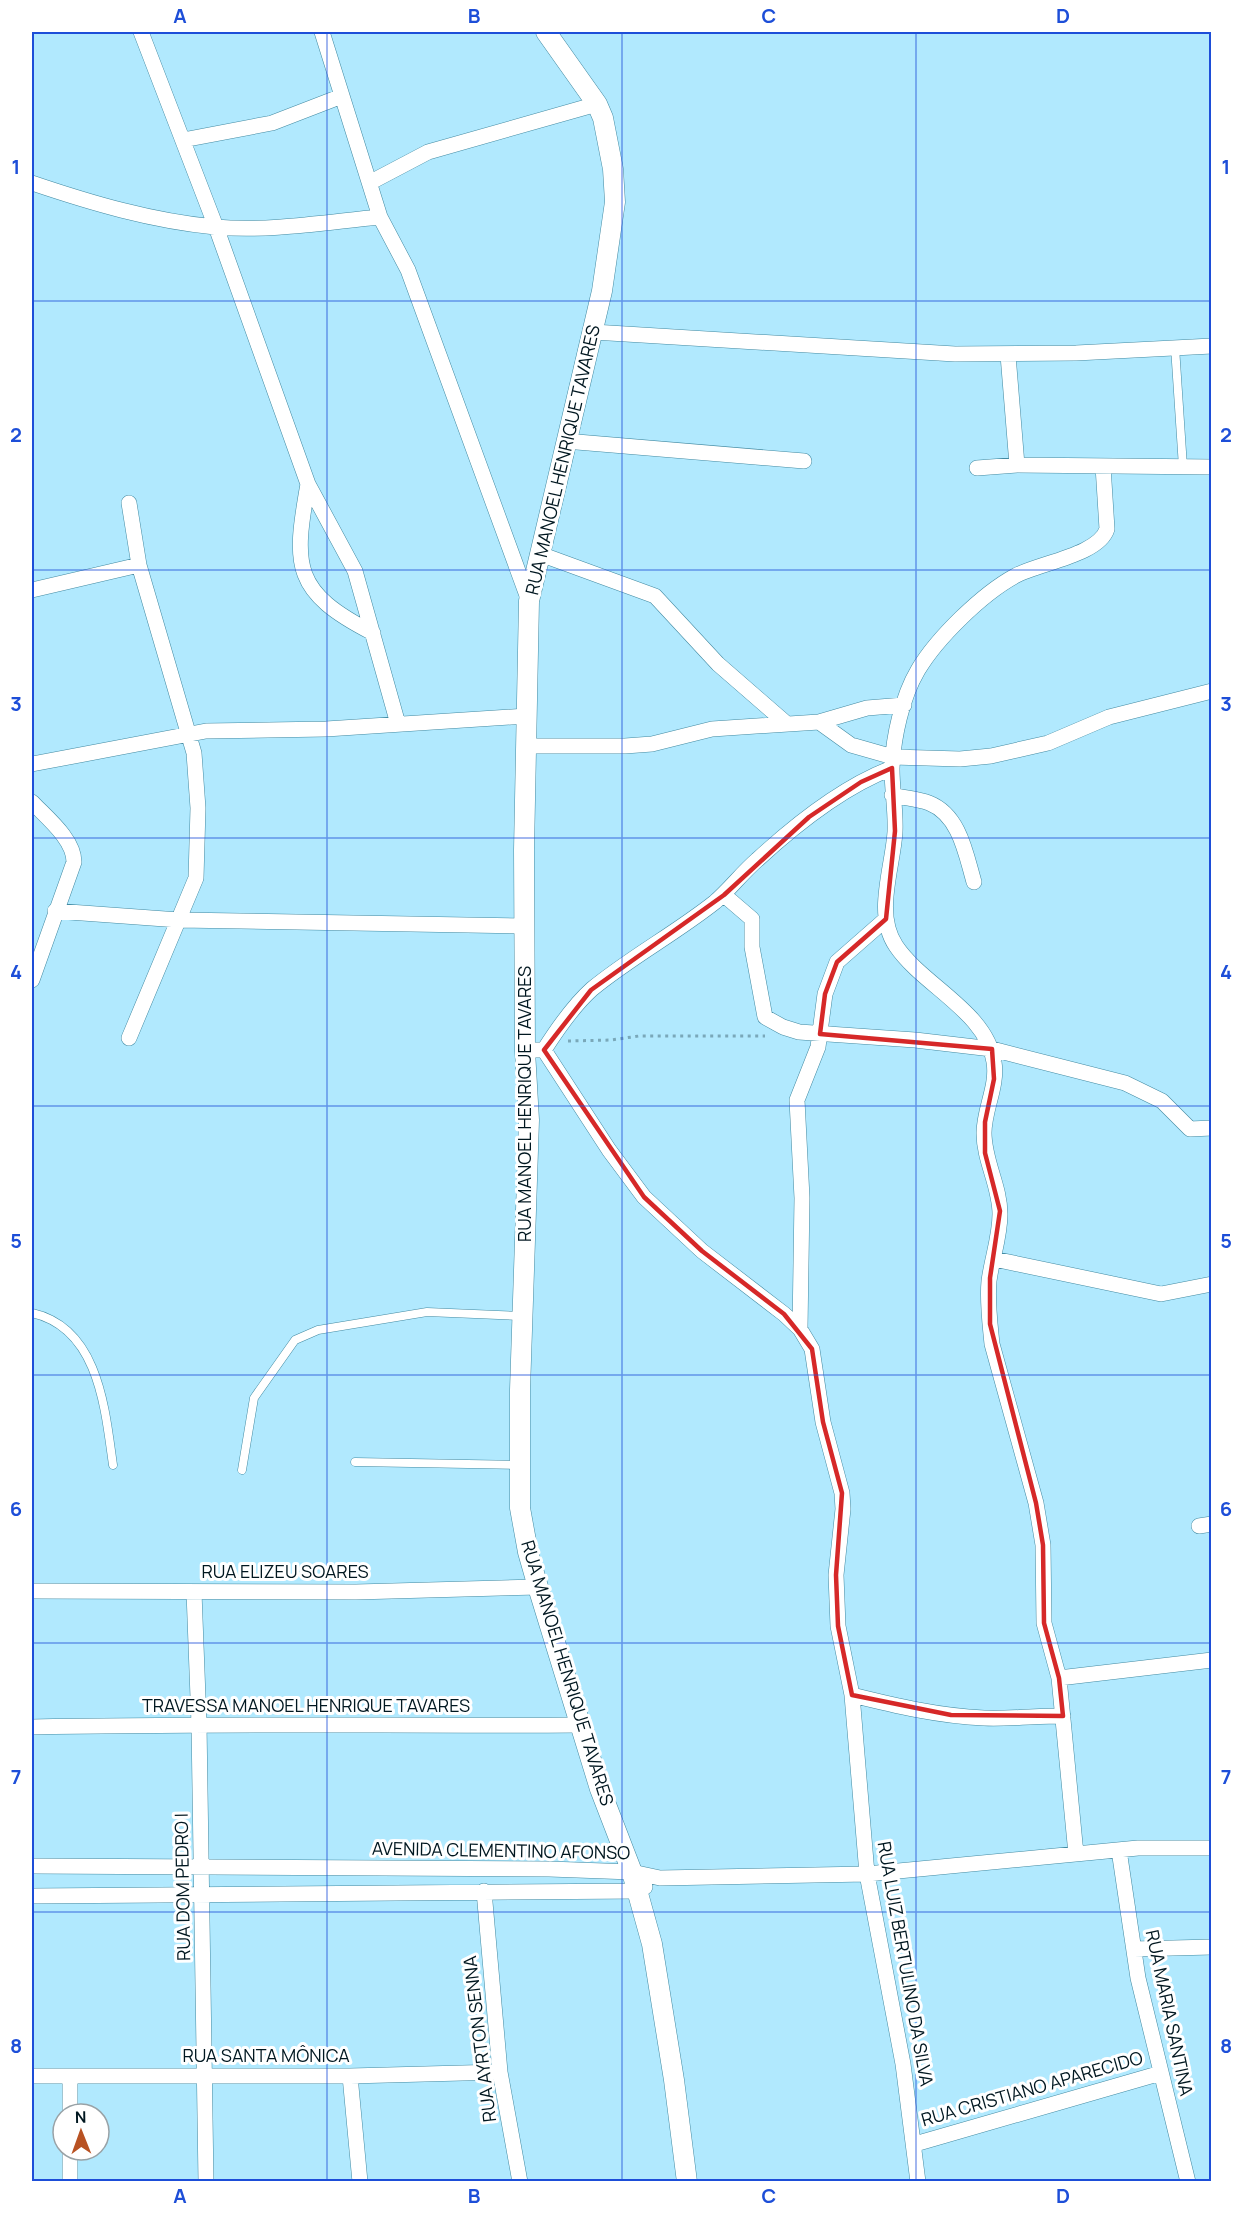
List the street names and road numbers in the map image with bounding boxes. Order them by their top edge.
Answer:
street label: RUA MANOEL HENRIQUE TAVARES [519,323,605,597]
street label: RUA MANOEL HENRIQUE TAVARES [512,966,536,1242]
street label: RUA MANOEL HENRIQUE TAVARES [516,1537,620,1808]
street label: RUA ELIZEU SOARES [201,1559,369,1583]
street label: TRAVESSA MANOEL HENRIQUE TAVARES [142,1693,470,1717]
street label: RUA DOM PEDRO I [169,1813,195,1961]
street label: AVENIDA CLEMENTINO AFONSO [372,1836,630,1864]
street label: RUA LUIZ BERTULINO DA SILVA [873,1839,939,2089]
street label: RUA MARIA SANTINA [1141,1928,1199,2099]
street label: RUA AYRTON SENNA [457,1954,501,2124]
street label: RUA SANTA MÔNICA [182,2043,350,2067]
street label: RUA CRISTIANO APARECIDO [918,2045,1145,2131]

